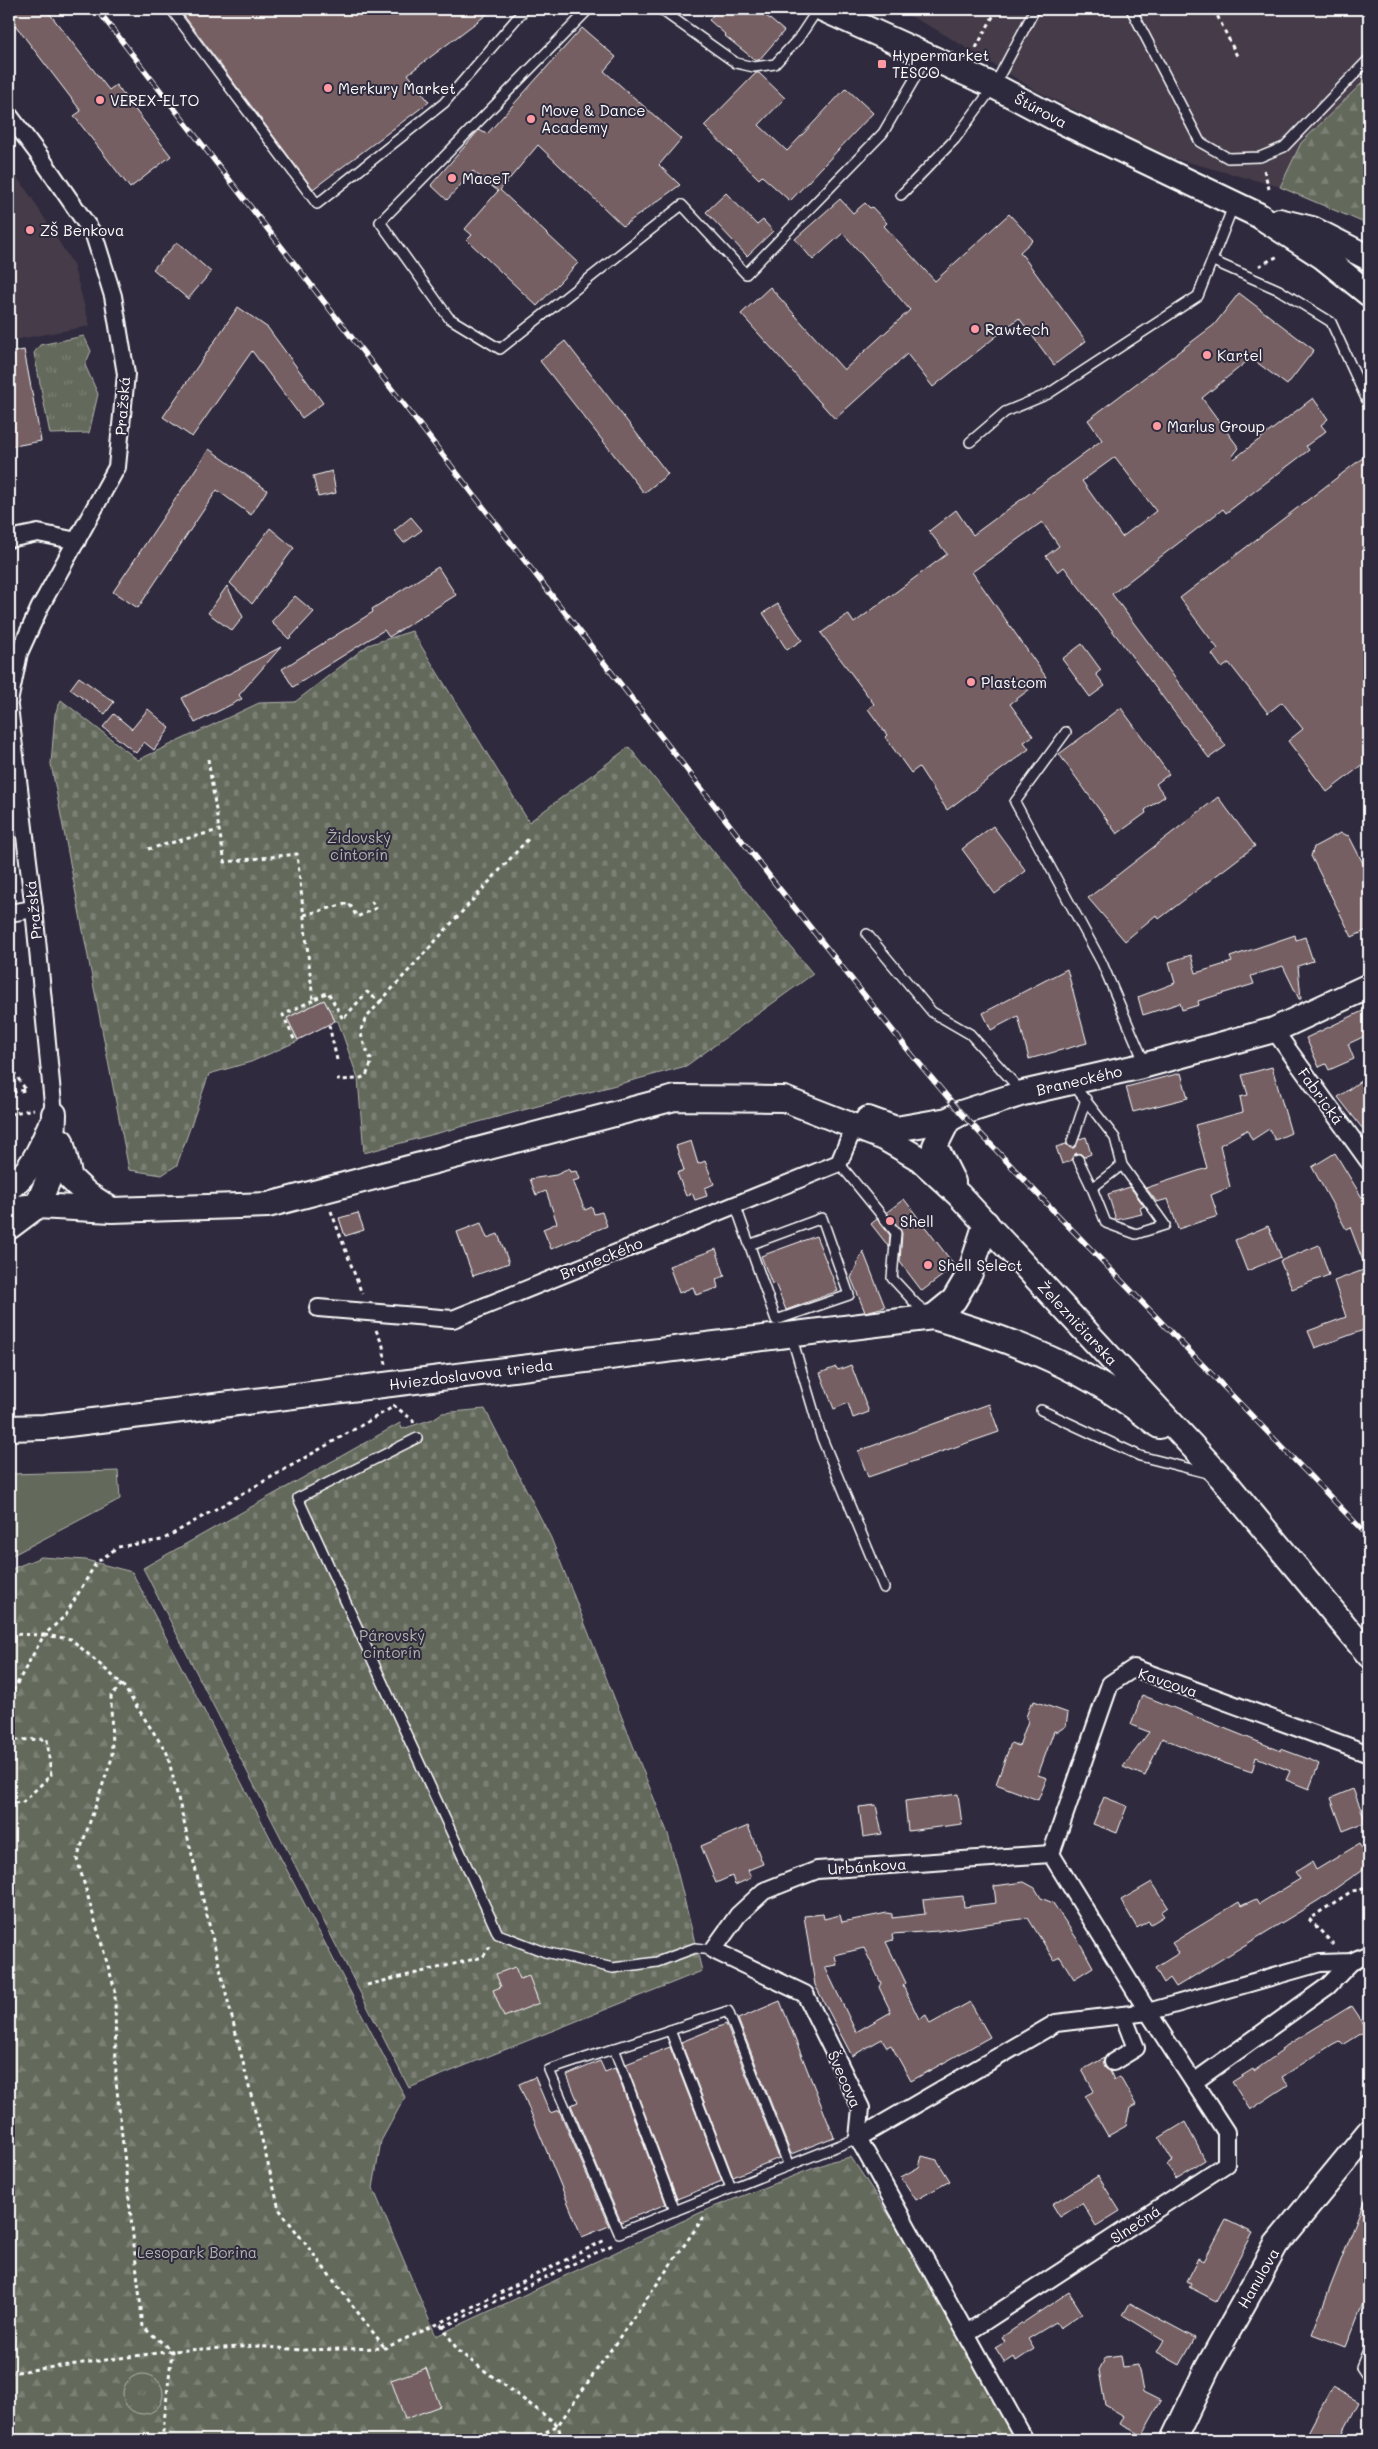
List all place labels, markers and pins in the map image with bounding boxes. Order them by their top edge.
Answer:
place label: Hypermarket TESCO [892,45,989,82]
marker: Hypermarket TESCO [876,58,888,70]
place label: Merkury Market [338,78,456,98]
marker: Merkury Market [322,82,334,94]
place label: VEREX-ELTO [110,90,200,110]
marker: VEREX-ELTO [94,94,106,106]
place label: Move & Dance Academy [541,100,646,137]
marker: Move & Dance Academy [525,113,537,125]
place label: MaceT [462,168,510,188]
marker: MaceT [446,172,458,184]
place label: ZŠ Benkova [40,220,124,240]
marker: ZŠ Benkova [24,224,36,236]
place label: Rawtech [985,319,1049,339]
marker: Rawtech [969,323,981,335]
place label: Kartel [1217,345,1263,365]
marker: Kartel [1201,349,1213,361]
place label: Marlus Group [1167,416,1265,436]
marker: Marlus Group [1151,420,1163,432]
place label: Plastcom [981,672,1047,692]
marker: Plastcom [965,676,977,688]
place label: Shell [900,1211,934,1231]
marker: Shell [884,1215,896,1227]
place label: Shell Select [938,1255,1023,1275]
marker: Shell Select [922,1259,934,1271]

